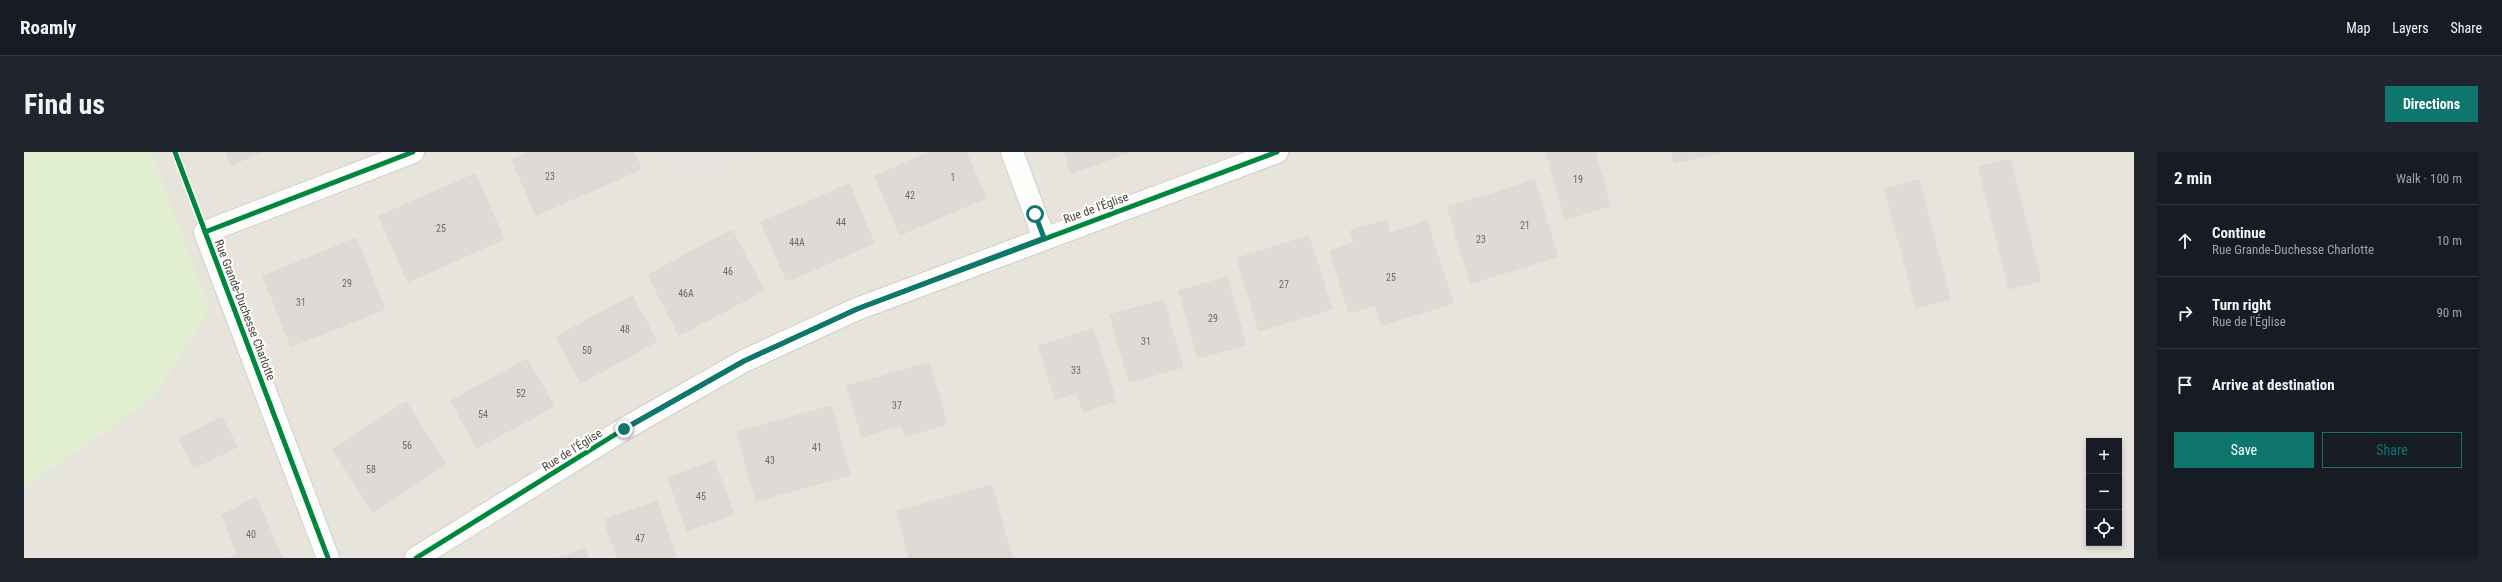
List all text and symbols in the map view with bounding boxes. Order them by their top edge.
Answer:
text: Roamly [20,16,76,39]
text: Map [2346,20,2370,36]
text: Layers [2392,20,2429,36]
text: Share [2451,20,2482,36]
button: Directions [2385,86,2478,122]
text: Find us [24,88,105,121]
text: 2 min [2174,168,2212,188]
house number: 23 [545,171,555,182]
text: Walk · 100 m [2396,171,2462,186]
house number: 1 [951,172,955,183]
house number: 19 [1573,174,1583,185]
street label: Rue de l'Église [1061,189,1131,226]
house number: 42 [905,190,915,201]
route start [1026,205,1044,223]
house number: 44 [836,217,846,228]
house number: 21 [1520,220,1530,231]
house number: 25 [436,223,446,234]
text: Continue [2212,224,2266,242]
icon: ahead [2174,230,2196,252]
text: 10 m [2436,233,2462,248]
house number: 23 [1476,234,1486,245]
house number: 44A [789,237,805,248]
street label: Rue Grande-Duchesse Charlotte [212,238,278,383]
text: Rue Grande-Duchesse Charlotte [2212,242,2374,257]
house number: 46 [723,266,733,277]
house number: 25 [1386,272,1396,283]
house number: 29 [342,278,352,289]
house number: 27 [1279,279,1289,290]
house number: 46A [678,288,694,299]
text: Turn right [2212,296,2271,314]
house number: 31 [296,297,306,308]
icon: right [2174,302,2196,324]
text: 90 m [2436,305,2462,320]
house number: 29 [1208,313,1218,324]
text: Rue de l'Église [2212,314,2286,329]
house number: 48 [620,324,630,335]
house number: 31 [1141,336,1151,347]
house number: 50 [582,345,592,356]
house number: 33 [1071,365,1081,376]
icon: arrive [2174,374,2196,396]
text: Arrive at destination [2212,376,2335,394]
house number: 52 [516,388,526,399]
house number: 37 [892,400,902,411]
house number: 54 [478,409,488,420]
route end [615,420,633,438]
street label: Rue de l'Église [539,425,605,474]
button: Save [2174,432,2314,468]
button: Share [2322,432,2462,468]
map controls [2086,438,2122,546]
button: + [2086,438,2122,474]
house number: 56 [402,440,412,451]
house number: 41 [812,442,822,453]
house number: 43 [765,455,775,466]
house number: 58 [366,464,376,475]
button: − [2086,474,2122,510]
house number: 45 [696,491,706,502]
button: locate [2086,510,2122,546]
house number: 40 [246,529,256,540]
house number: 47 [635,533,645,544]

